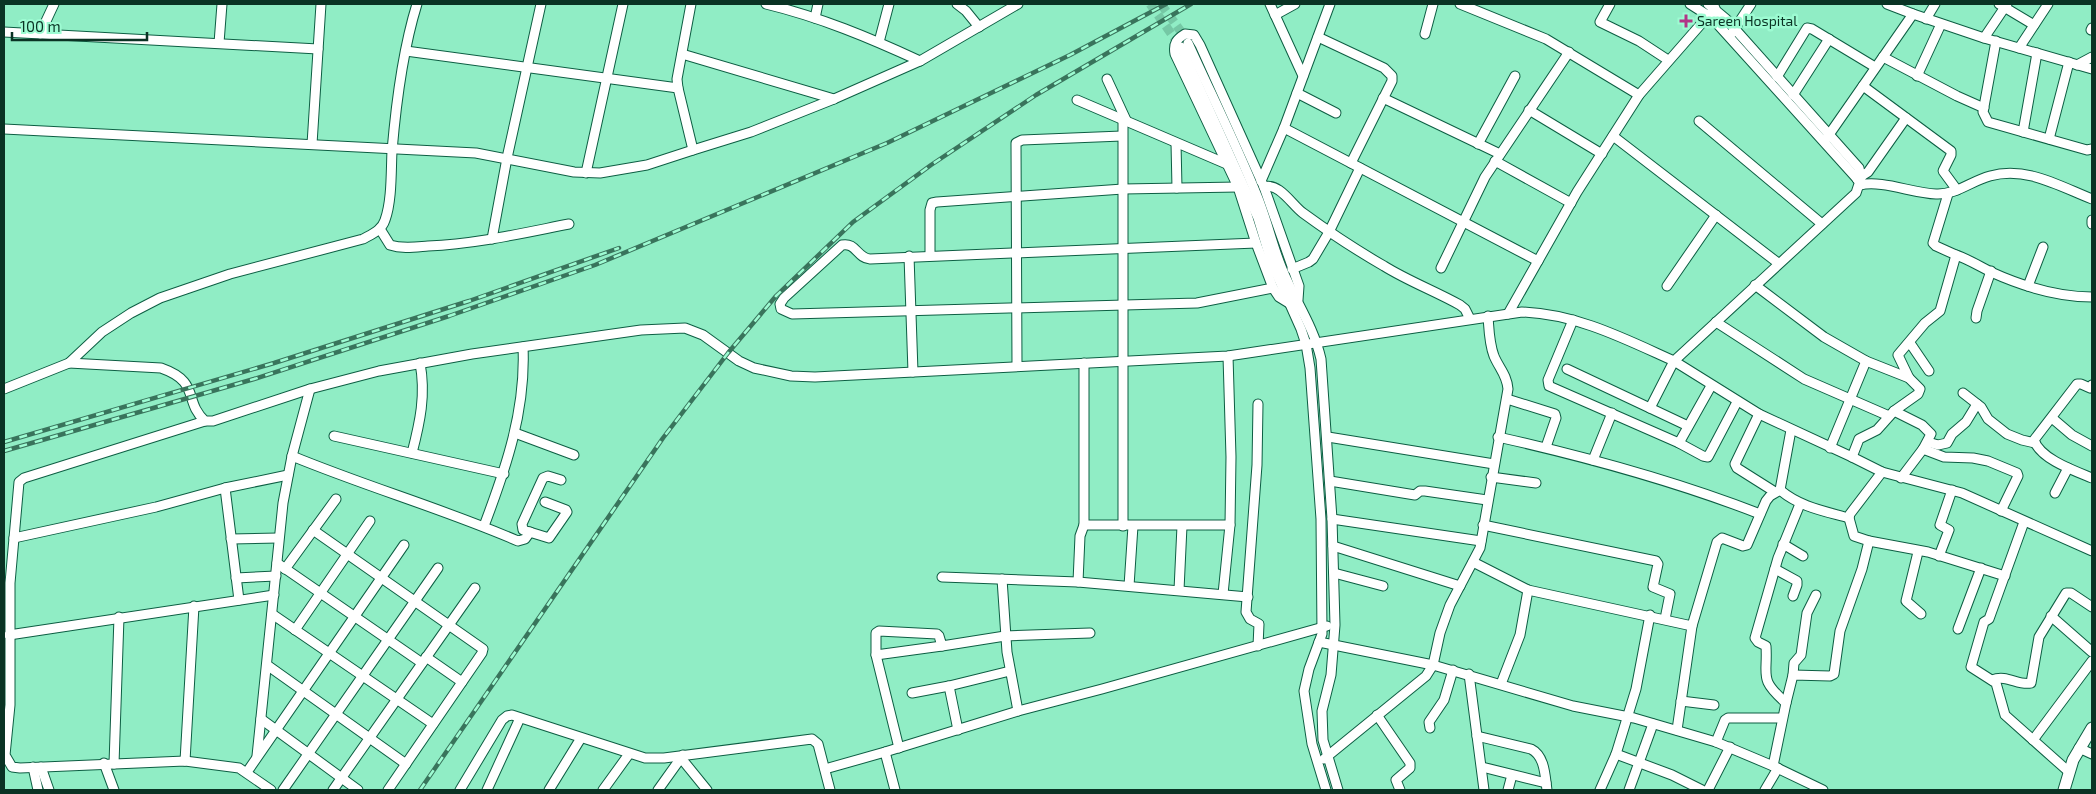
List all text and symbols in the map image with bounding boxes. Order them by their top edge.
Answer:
scale bar [12,10,148,42]
place label: Sareen Hospital [1697,12,1798,29]
marker: Sareen Hospital [1679,14,1693,28]
text: 100 m [20,17,61,35]

